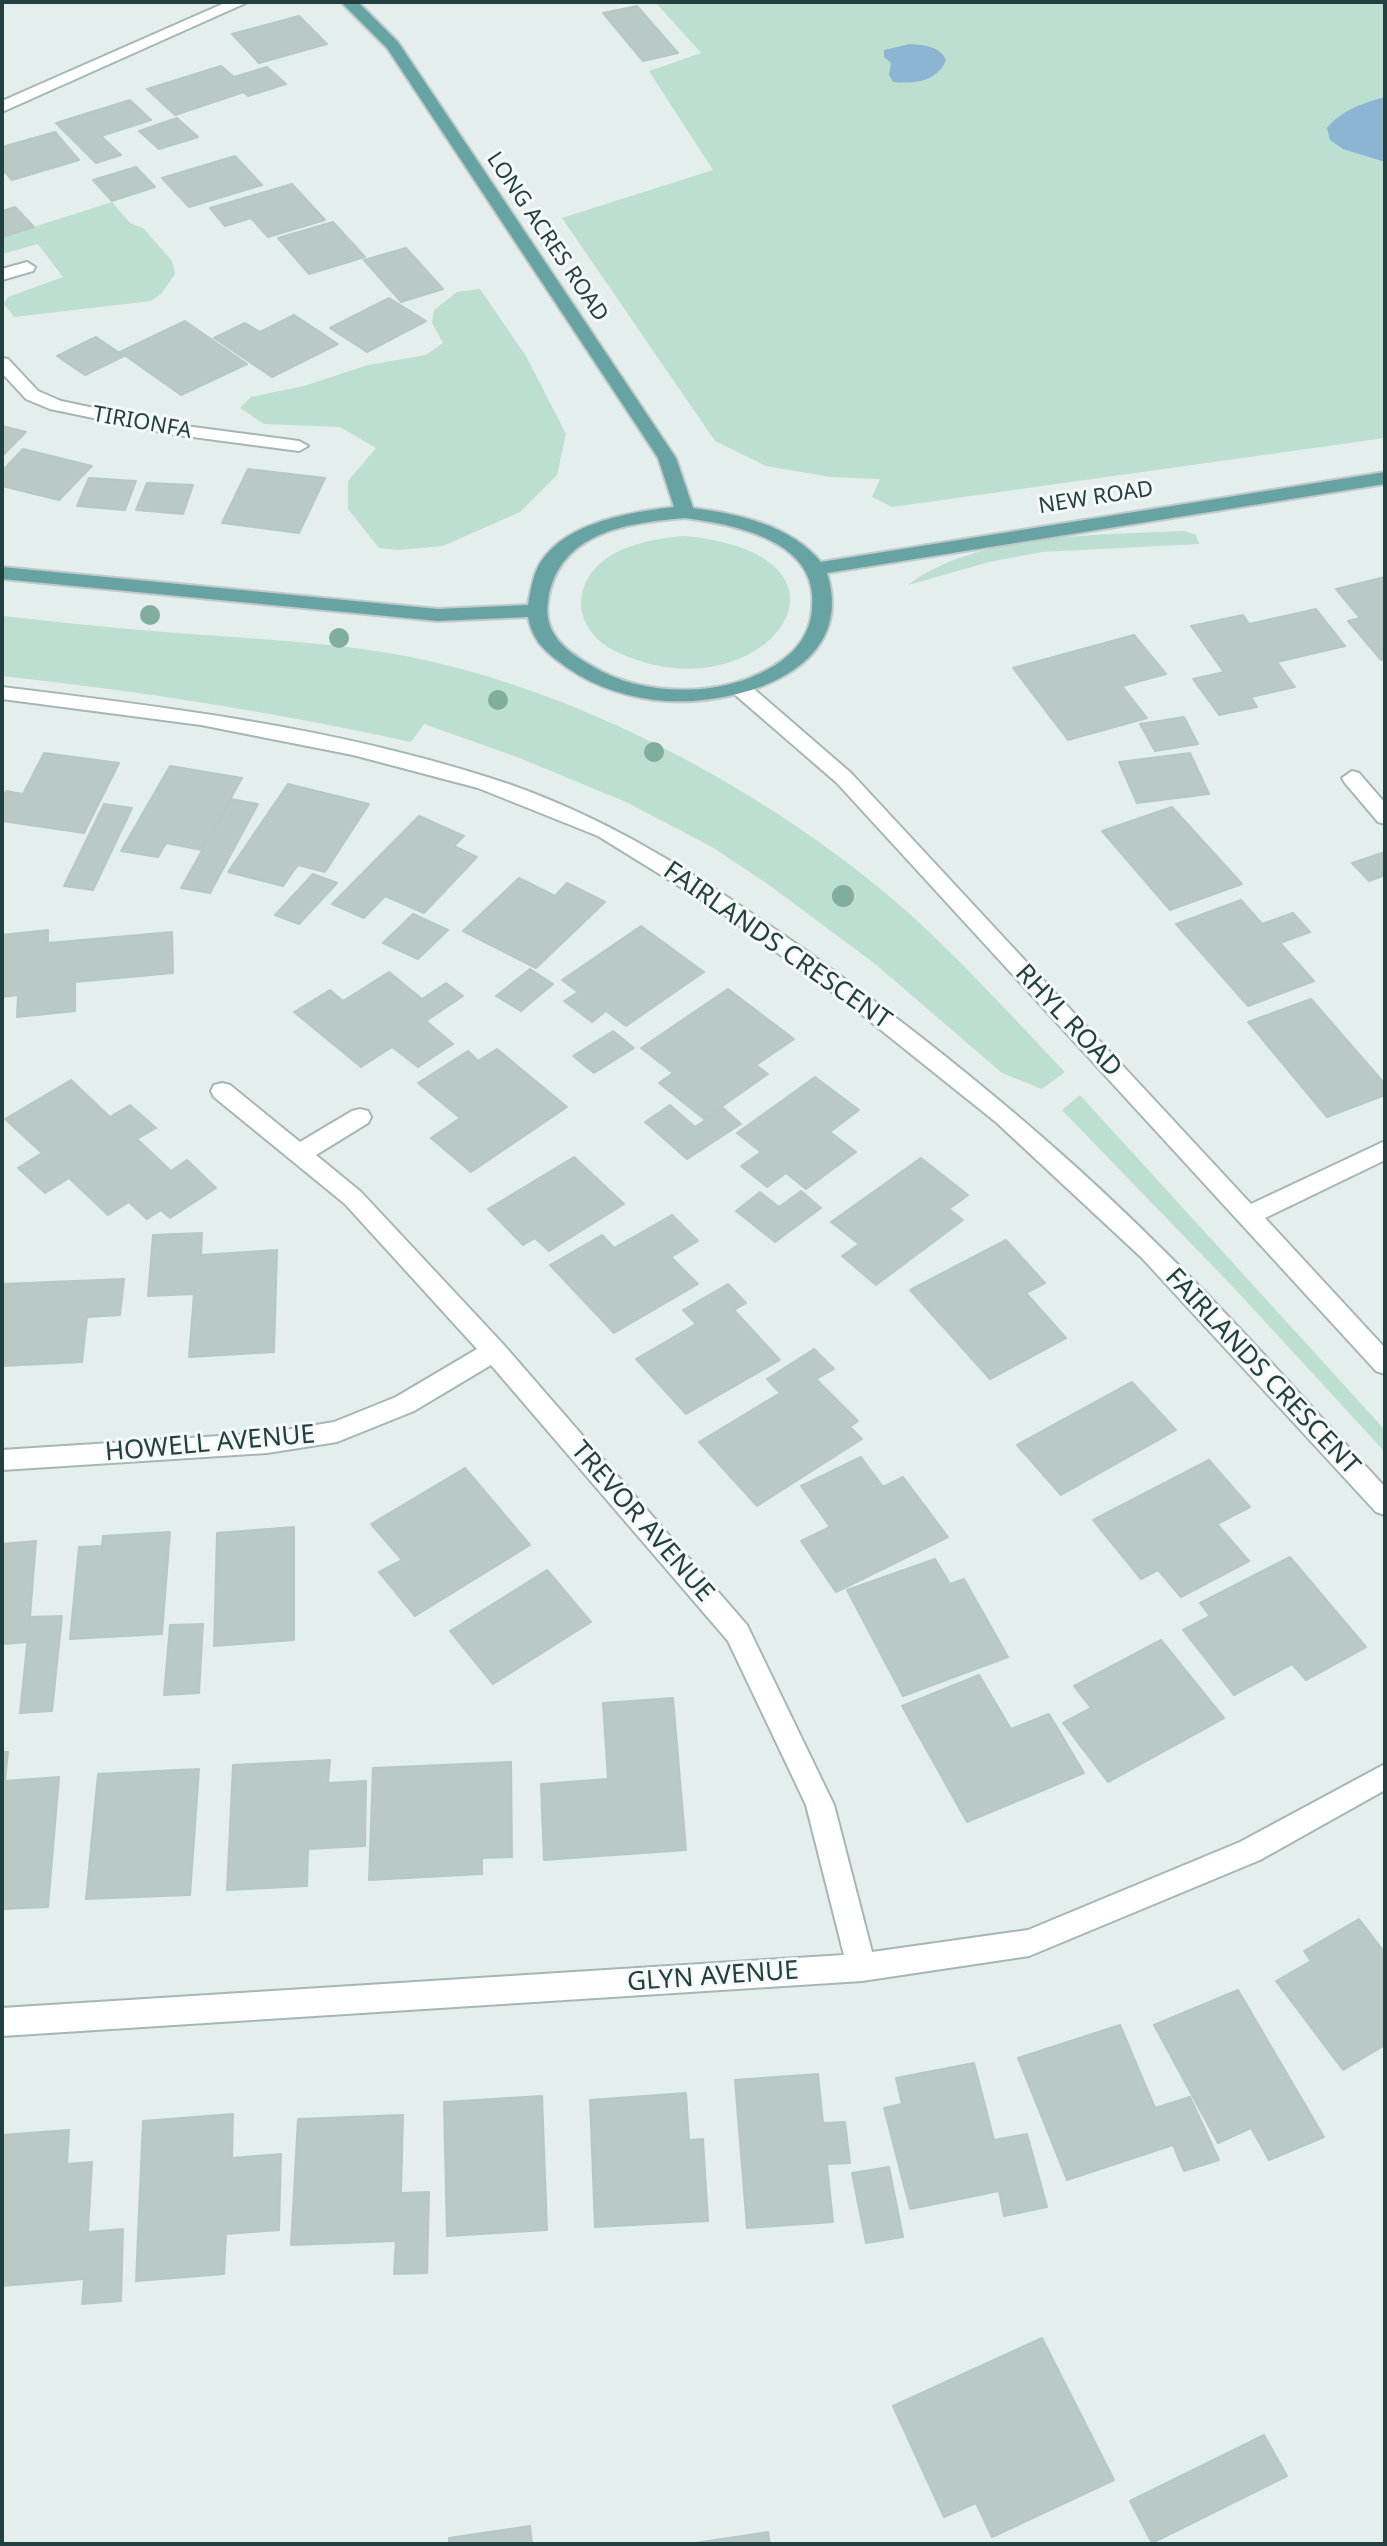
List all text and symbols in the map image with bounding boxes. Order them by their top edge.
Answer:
street label: LONG ACRES ROAD [481,147,613,327]
street label: TIRIONFA [91,401,193,445]
street label: NEW ROAD [1037,476,1155,520]
street label: FAIRLANDS CRESCENT [657,855,897,1037]
street label: RHYL ROAD [1008,958,1128,1084]
street label: FAIRLANDS CRESCENT [1158,1262,1366,1482]
street label: HOWELL AVENUE [104,1419,316,1469]
street label: TREVOR AVENUE [564,1435,720,1609]
street label: GLYN AVENUE [626,1955,800,1999]

